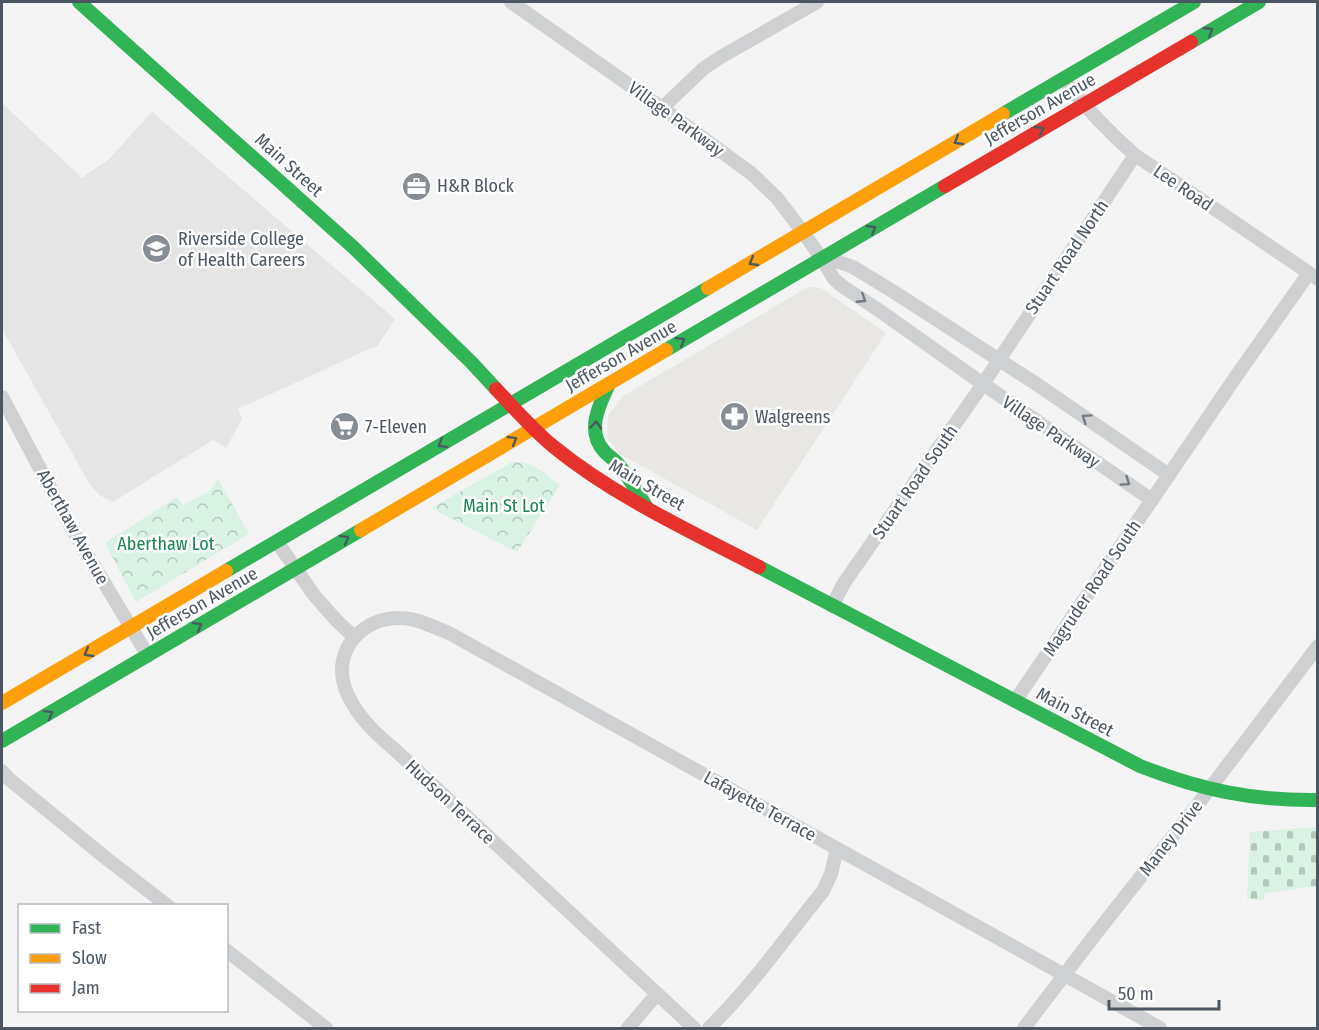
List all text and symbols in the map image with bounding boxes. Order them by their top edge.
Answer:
one-way arrow [1202,27,1213,39]
street label: Jefferson Avenue [981,68,1100,150]
street label: Village Parkway [624,77,728,161]
one-way arrow [1034,125,1044,137]
street label: Main Street [250,129,328,201]
one-way arrow [954,134,964,145]
street label: Lee Road [1149,160,1217,216]
office icon: H&R Block [400,170,432,202]
place label: H&R Block [437,175,515,197]
street label: Stuart Road North [1021,196,1113,318]
one-way arrow [866,224,876,236]
place label: Riverside College of Health Careers [178,228,305,271]
school or university icon: Riverside College of Health Careers [141,233,173,265]
one-way arrow [749,254,759,266]
one-way arrow [856,292,866,304]
street label: Jefferson Avenue [562,315,681,397]
one-way arrow [675,337,685,349]
street label: Village Parkway [998,391,1104,473]
pharmacy icon: Walgreens [718,401,750,433]
place label: Walgreens [755,406,831,428]
supermarket icon: 7-Eleven [328,411,360,443]
one-way arrow [1082,414,1092,426]
place label: 7-Eleven [365,416,427,438]
one-way arrow [589,420,602,429]
street label: Stuart Road South [868,421,962,543]
one-way arrow [507,436,517,448]
one-way arrow [438,437,448,449]
street label: Main Street [605,454,689,516]
street label: Aberthaw Avenue [32,466,114,589]
one-way arrow [1119,475,1130,486]
park label: Main St Lot [463,495,545,517]
street label: Magruder Road South [1038,516,1146,660]
park label: Aberthaw Lot [117,533,215,555]
one-way arrow [339,535,349,547]
street label: Jefferson Avenue [143,562,262,644]
one-way arrow [192,622,202,633]
one-way arrow [84,646,94,657]
street label: Main Street [1033,683,1117,742]
one-way arrow [42,709,53,721]
street label: Hudson Terrace [401,755,499,849]
street label: Lafayette Terrace [700,766,820,846]
street label: Maney Drive [1135,796,1208,880]
legend [18,904,228,1012]
text: Fast [72,917,101,939]
text: Slow [72,947,107,969]
scale bar [1109,973,1218,1011]
text: Jam [72,977,100,999]
text: 50 m [1118,983,1154,1005]

